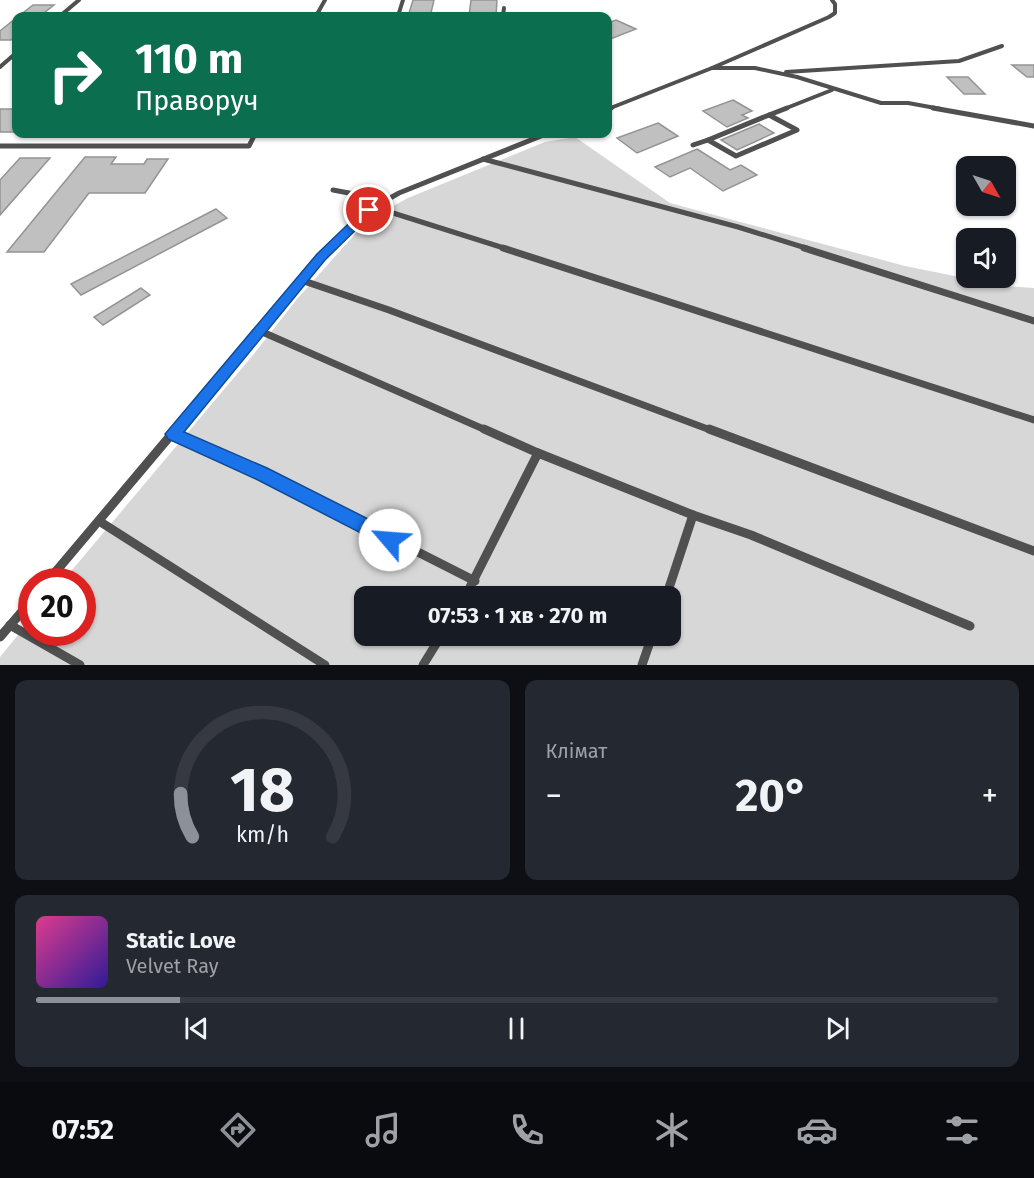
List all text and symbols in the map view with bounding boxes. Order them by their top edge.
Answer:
text: 110 m [135,34,243,84]
icon: right [36,36,114,114]
text: Праворуч [135,85,259,117]
north arrow [956,156,1016,216]
map controls [956,156,1016,288]
pin [343,184,394,235]
icon: arrive [352,193,385,226]
button: sound [956,228,1016,288]
position arrow [358,508,422,572]
speed limit sign: 20 [18,568,96,646]
text: 07:53 · 1 хв · 270 m [428,602,607,629]
text: Клімат [546,739,607,763]
text: 18 [230,753,295,828]
text: 20° [735,769,808,823]
text: − [546,776,562,816]
text: + [982,776,998,816]
text: km/h [236,822,289,848]
text: Static Love [126,927,236,954]
text: Velvet Ray [126,954,219,978]
icon: previous [180,1012,213,1045]
icon: pause [500,1012,533,1045]
icon: next [821,1012,854,1045]
icon: directions [217,1109,259,1151]
icon: music [362,1109,404,1151]
icon: phone [506,1109,548,1151]
icon: climate [651,1109,693,1151]
icon: car [796,1109,838,1151]
icon: filters [941,1109,983,1151]
text: 07:52 [51,1114,114,1146]

